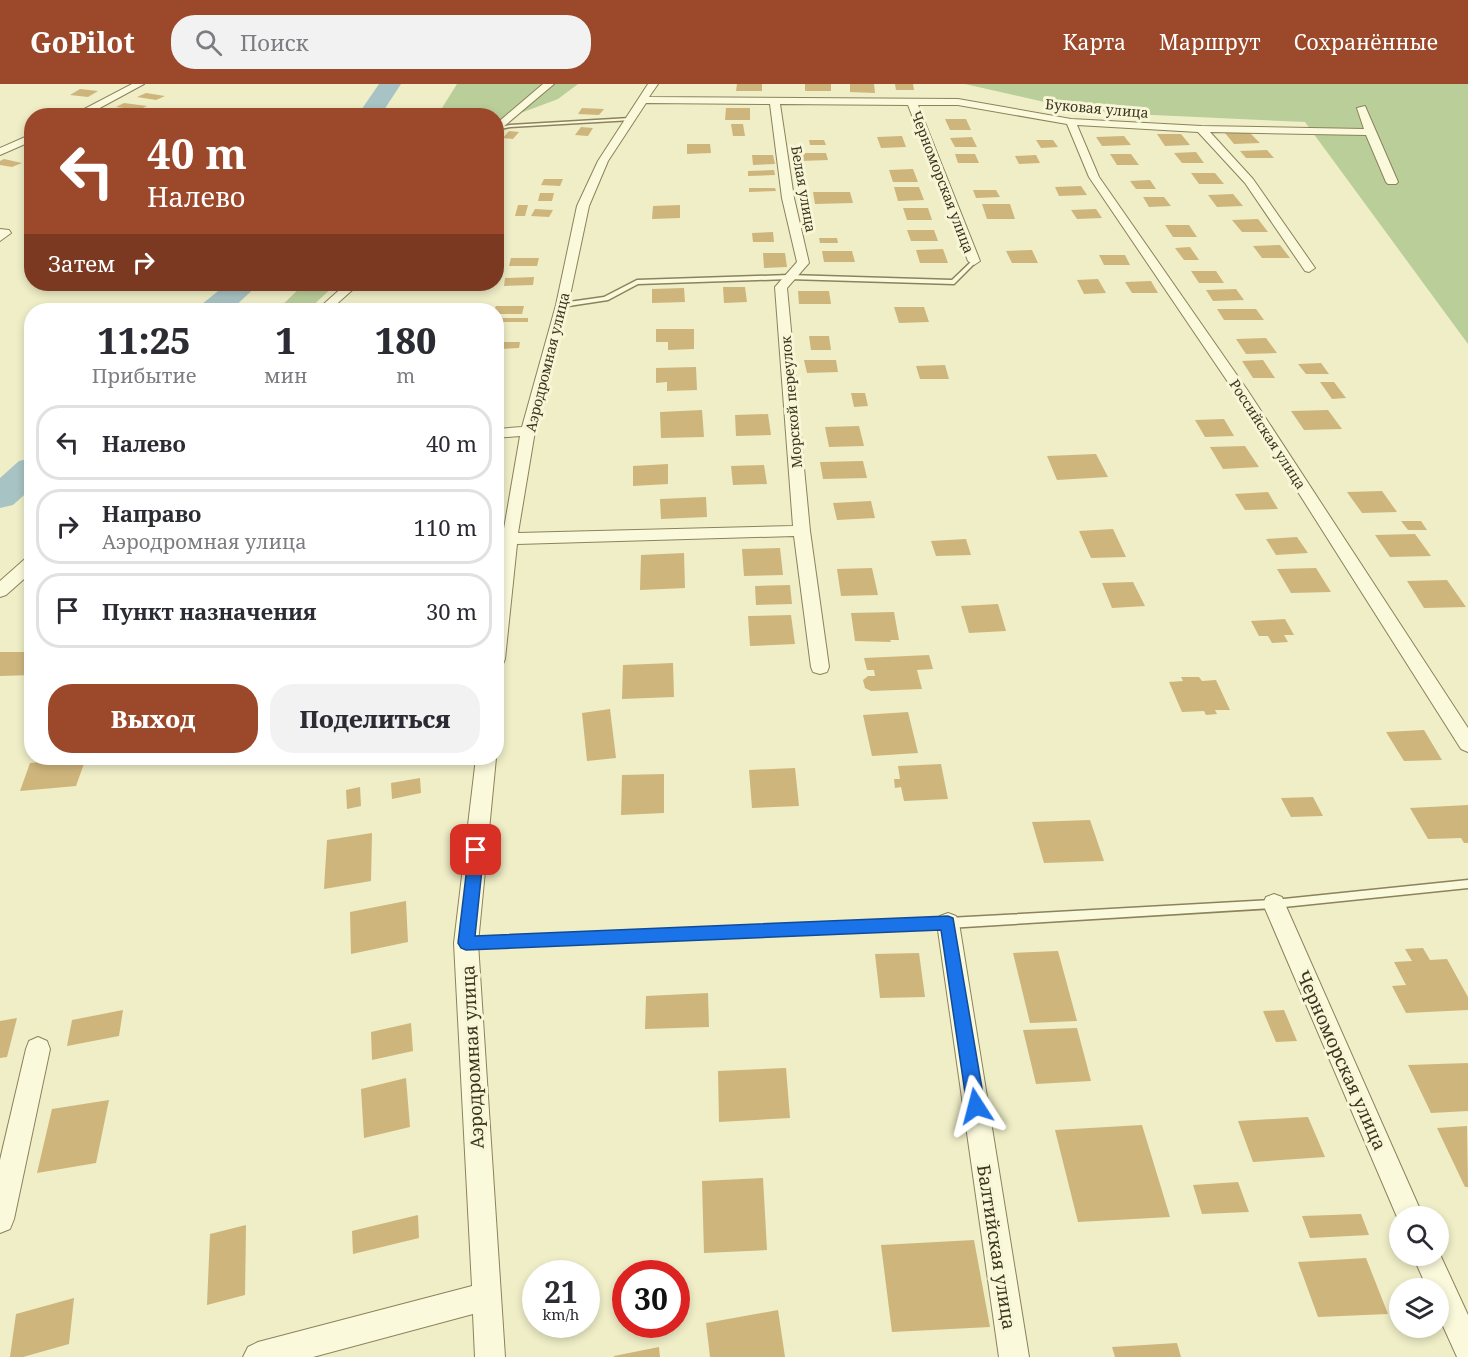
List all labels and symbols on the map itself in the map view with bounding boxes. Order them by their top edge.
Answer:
street label: Буковая улица [1044,94,1150,122]
street label: Черноморская улица [907,108,979,256]
street label: Белая улица [787,144,821,234]
street label: Аэродромная улица [520,290,574,434]
street label: Морской переулок [776,334,806,469]
street label: Российская улица [1225,375,1311,493]
pin [450,824,501,875]
street label: Аэродромная улица [455,964,489,1150]
street label: Черноморская улица [1292,966,1392,1154]
position arrow [944,1074,1008,1138]
street label: Балтийская улица [972,1163,1022,1331]
speed limit sign: 30 [612,1260,690,1338]

